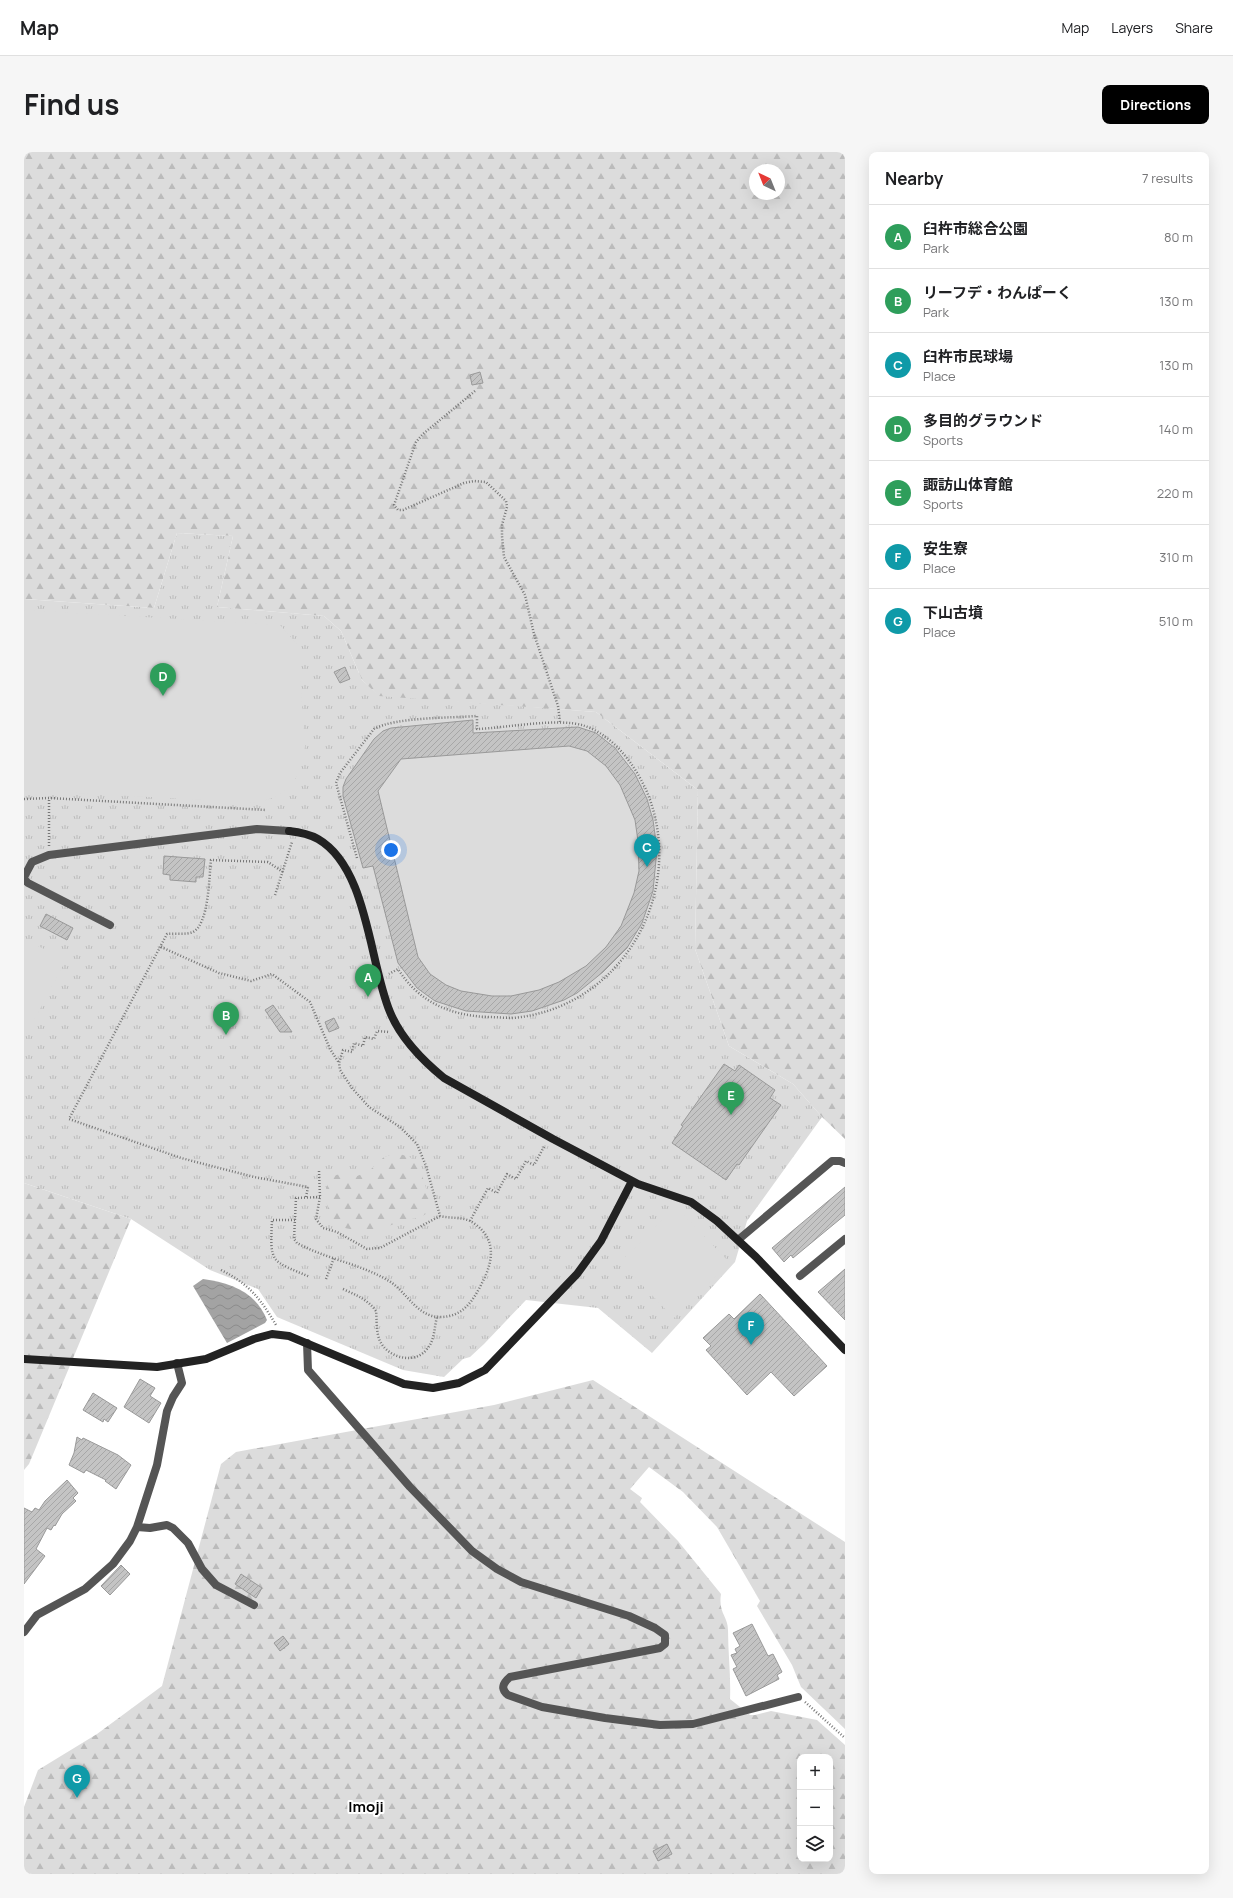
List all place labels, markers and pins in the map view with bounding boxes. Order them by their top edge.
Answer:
pin: D [150,663,176,696]
pin: C [634,834,660,867]
pin: A [355,964,381,997]
pin: B [213,1002,239,1035]
pin: E [718,1082,744,1115]
pin: F [738,1312,764,1345]
pin: G [64,1765,90,1798]

